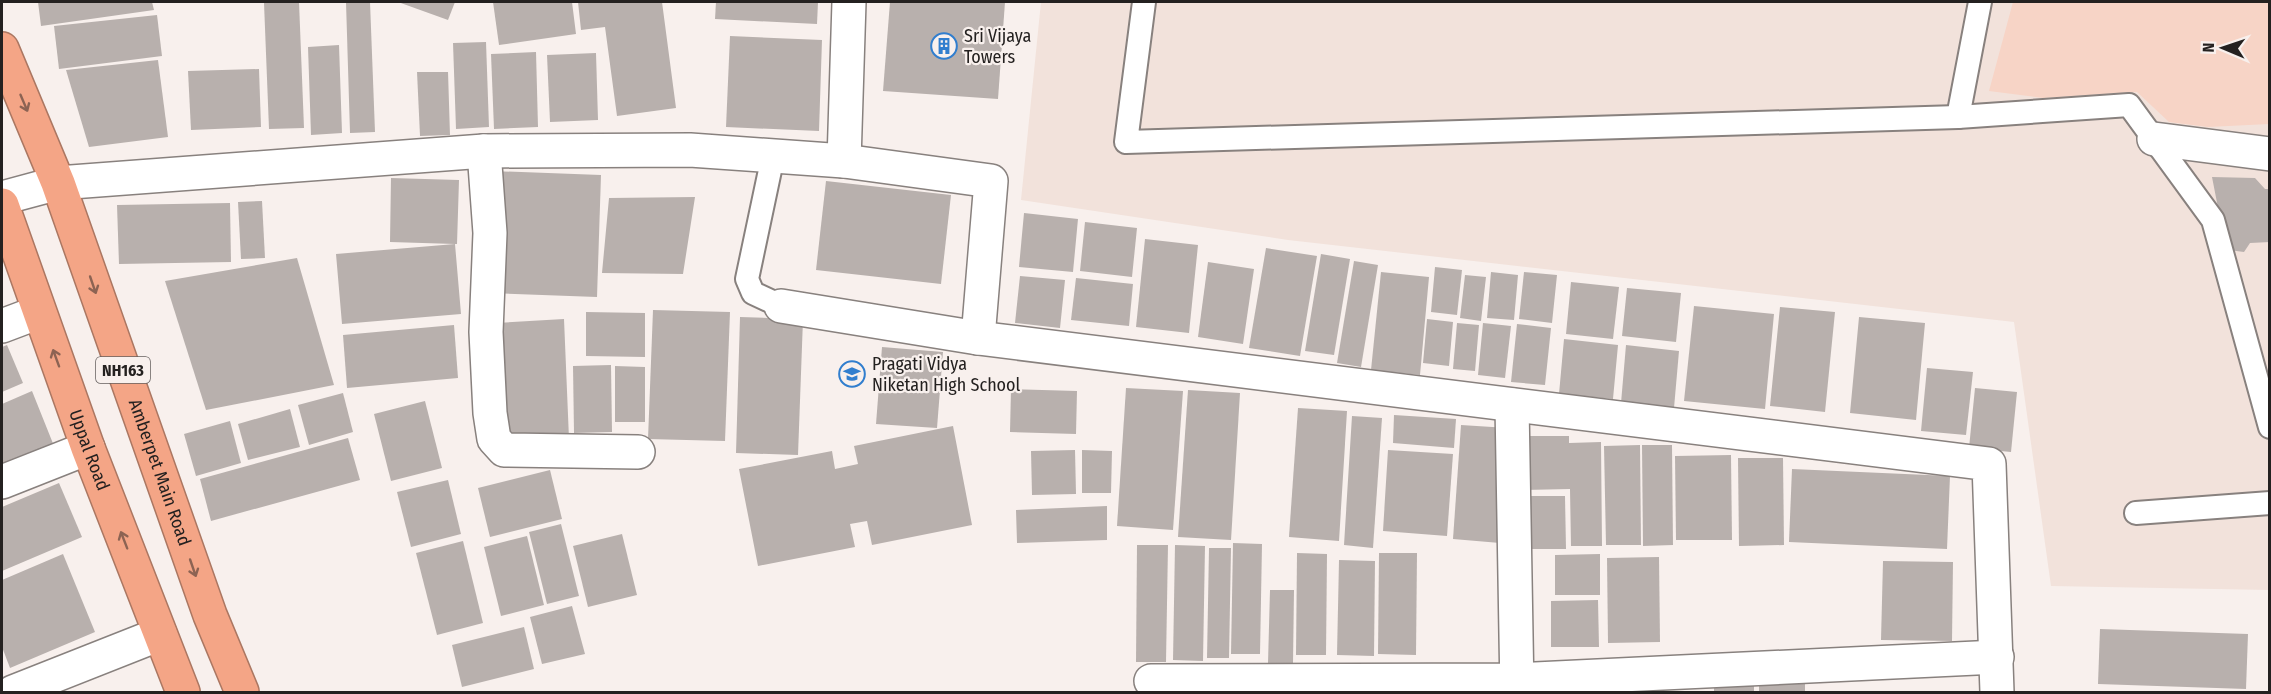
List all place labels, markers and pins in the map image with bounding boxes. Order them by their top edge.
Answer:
place label: Sri Vijaya Towers [964,25,1032,68]
building icon: Sri Vijaya Towers [929,31,959,61]
place label: Pragati Vidya Niketan High School [872,353,1021,396]
school or university icon: Pragati Vidya Niketan High School [837,359,867,389]

